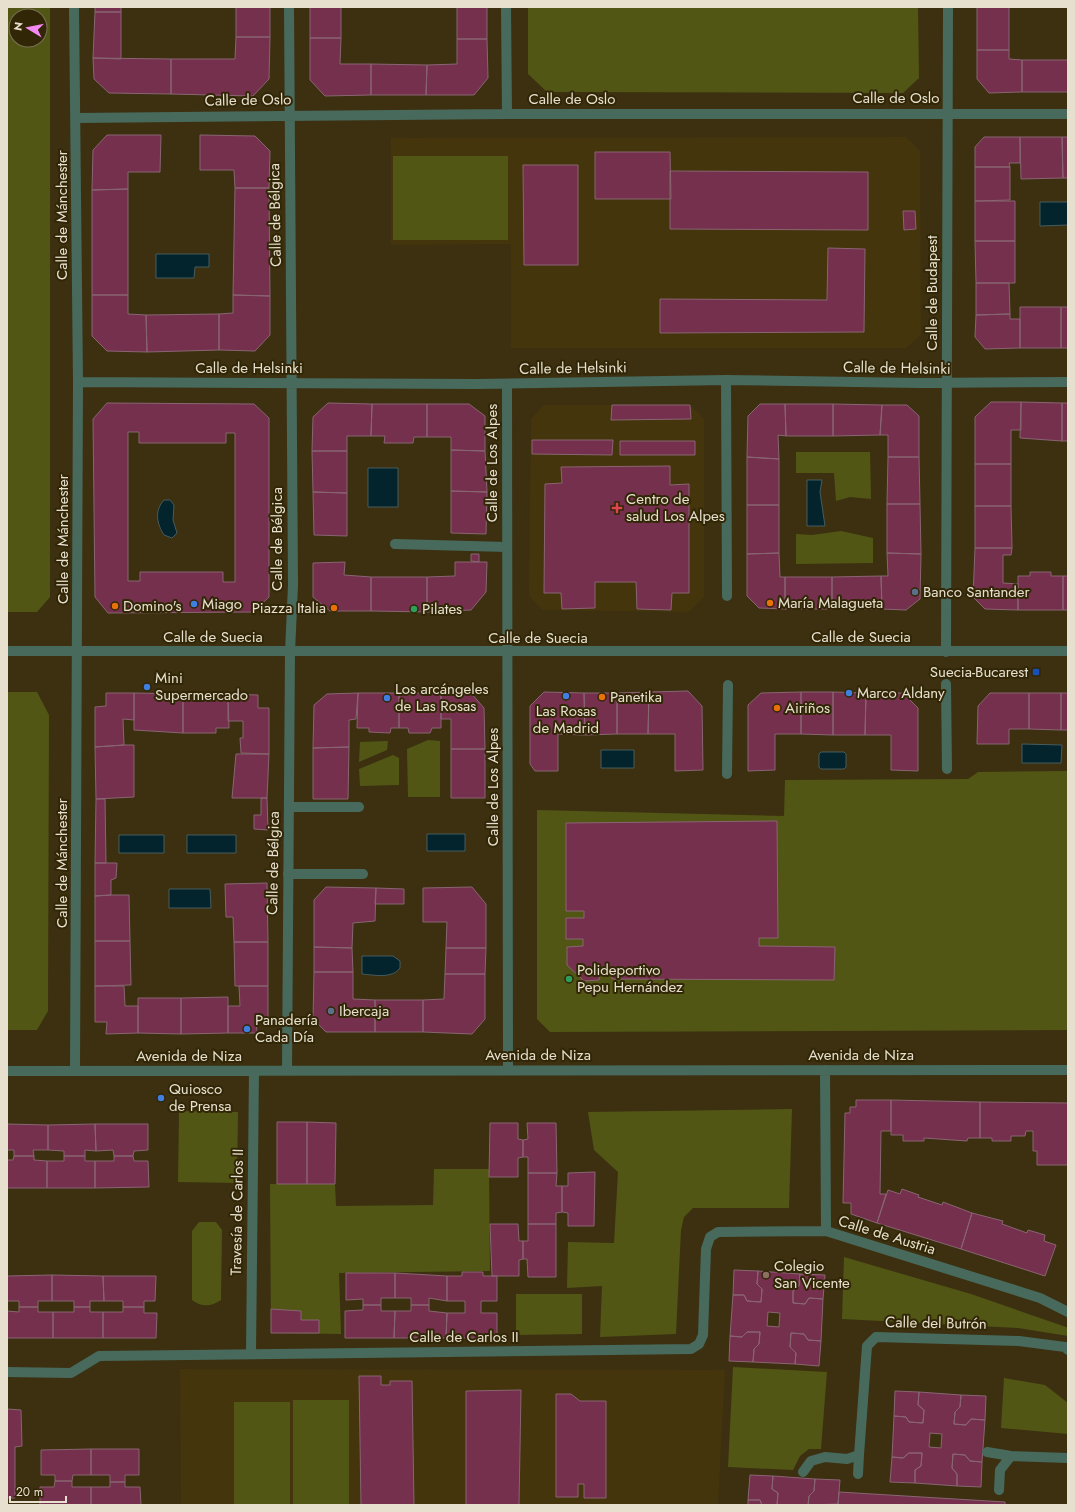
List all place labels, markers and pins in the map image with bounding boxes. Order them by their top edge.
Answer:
place label: Centro de salud Los Alpes [626,488,725,527]
marker: Centro de salud Los Alpes [611,502,623,514]
place label: Banco Santander [923,581,1031,603]
marker: Banco Santander [910,587,920,597]
place label: María Malagueta [778,592,883,614]
place label: Miago [202,593,242,615]
place label: Domino's [123,595,181,617]
place label: Piazza Italia [252,597,326,619]
place label: Pilates [422,598,462,620]
marker: María Malagueta [765,598,775,608]
marker: Miago [189,599,199,609]
marker: Domino's [110,601,120,611]
marker: Piazza Italia [329,603,339,613]
marker: Pilates [409,604,419,614]
place label: Suecia-Bucarest [930,661,1028,683]
place label: Mini Supermercado [155,667,248,706]
marker: Suecia-Bucarest [1031,667,1041,677]
place label: Los arcángeles de Las Rosas [395,678,488,717]
marker: Mini Supermercado [142,682,152,692]
place label: Marco Aldany [857,682,945,704]
place label: Panetika [610,686,662,708]
marker: Marco Aldany [844,688,854,698]
marker: Las Rosas de Madrid [561,691,571,701]
marker: Panetika [597,692,607,702]
marker: Los arcángeles de Las Rosas [382,693,392,703]
place label: Airiños [785,697,830,719]
place label: Las Rosas de Madrid [533,700,599,739]
marker: Airiños [772,703,782,713]
place label: Polideportivo Pepu Hernández [577,959,683,998]
marker: Polideportivo Pepu Hernández [564,974,574,984]
place label: Ibercaja [339,1000,389,1022]
marker: Ibercaja [326,1006,336,1016]
place label: Panadería Cada Día [255,1009,318,1048]
marker: Panadería Cada Día [242,1024,252,1034]
place label: Quiosco de Prensa [169,1078,231,1117]
marker: Quiosco de Prensa [156,1093,166,1103]
place label: Colegio San Vicente [774,1255,850,1294]
marker: Colegio San Vicente [761,1270,771,1280]

